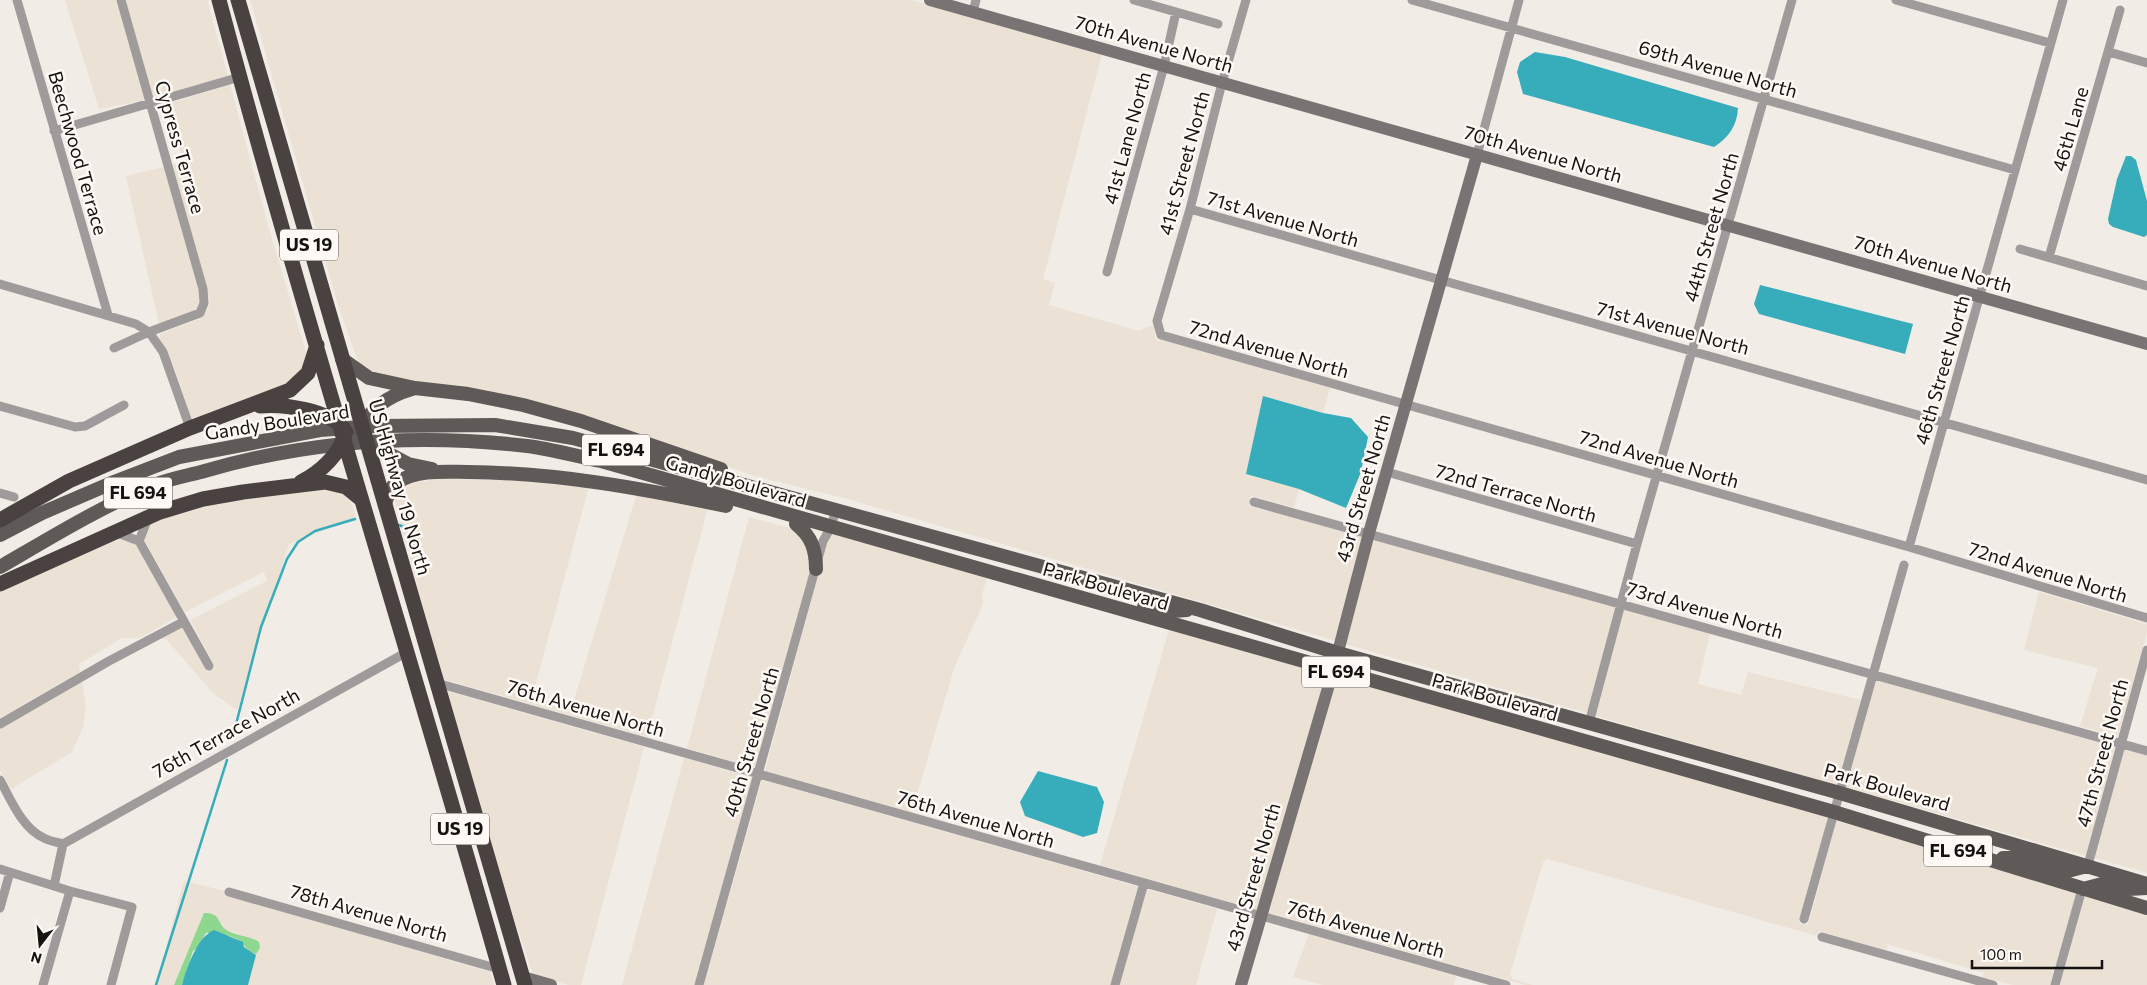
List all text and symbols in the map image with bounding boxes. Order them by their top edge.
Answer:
street label: 70th Avenue North [1072,10,1236,77]
street label: 69th Avenue North [1636,35,1800,102]
street label: Beechwood Terrace [44,68,113,238]
street label: 41st Lane North [1098,69,1155,207]
street label: Cypress Terrace [151,78,210,216]
street label: 46th Lane [2046,84,2093,174]
street label: 41st Street North [1153,88,1214,237]
street label: 70th Avenue North [1461,120,1625,187]
street label: 44th Street North [1678,149,1743,304]
street label: 71st Avenue North [1204,186,1362,251]
road number: US 19 [280,230,338,260]
street label: 70th Avenue North [1851,230,2015,297]
street label: 46th Street North [1909,292,1974,447]
street label: 71st Avenue North [1594,296,1752,359]
street label: 72nd Avenue North [1187,315,1352,382]
street label: US Highway 19 North [364,396,437,578]
street label: Gandy Boulevard [203,399,351,444]
street label: 43rd Street North [1330,411,1395,565]
street label: 72nd Avenue North [1577,425,1742,492]
road number: FL 694 [582,434,650,466]
street label: Gandy Boulevard [663,449,809,512]
street label: 72nd Terrace North [1433,458,1599,527]
road number: FL 694 [104,478,172,508]
street label: 72nd Avenue North [1966,536,2130,607]
street label: Park Boulevard [1041,557,1172,614]
street label: 73rd Avenue North [1624,576,1786,643]
road number: FL 694 [1302,656,1370,688]
street label: 40th Street North [718,664,783,820]
street label: Park Boulevard [1430,668,1561,725]
street label: 76th Avenue North [505,674,668,741]
street label: 47th Street North [2071,676,2132,830]
street label: 76th Terrace North [148,683,303,782]
street label: Park Boulevard [1822,758,1953,815]
street label: 76th Avenue North [895,785,1058,852]
street label: 43rd Street North [1220,800,1285,954]
road number: US 19 [431,814,489,844]
road number: FL 694 [1924,836,1992,866]
street label: 78th Avenue North [288,879,451,946]
street label: 76th Avenue North [1285,895,1448,962]
north arrow [15,920,65,970]
scale bar [1972,938,2102,970]
text: 100 m [1980,945,2022,963]
text: N [29,948,44,968]

